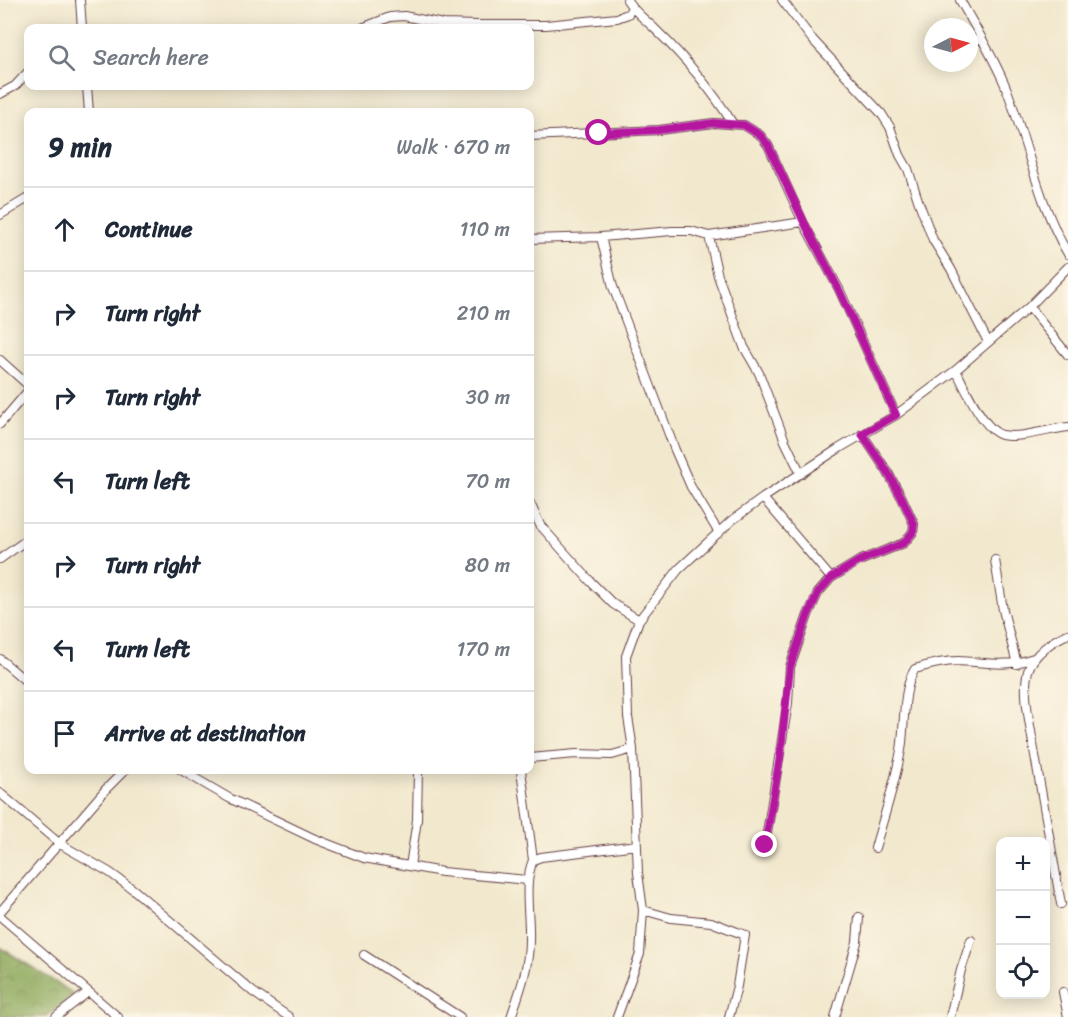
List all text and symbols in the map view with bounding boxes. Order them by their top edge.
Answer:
north arrow [924,18,978,72]
search box [24,24,534,90]
text: Search here [93,38,209,77]
icon: search [45,41,78,74]
route start [585,119,611,145]
text: 9 min [48,124,112,170]
text: Walk · 670 m [396,130,510,165]
text: Continue [105,210,193,249]
text: 110 m [460,212,510,247]
icon: ahead [48,213,81,246]
text: Turn right [105,294,200,333]
text: 210 m [457,296,510,331]
icon: right [48,297,81,330]
text: Turn right [105,378,200,417]
text: 30 m [466,380,510,415]
icon: right [48,381,81,414]
text: Turn left [105,462,190,501]
text: 70 m [465,464,510,499]
icon: left [48,465,81,498]
text: Turn right [105,546,200,585]
text: 80 m [465,548,510,583]
icon: right [48,549,81,582]
text: Turn left [105,630,190,669]
text: 170 m [457,632,510,667]
icon: left [48,633,81,666]
text: Arrive at destination [105,714,306,753]
icon: arrive [48,717,81,750]
route end [751,831,777,857]
map controls [996,837,1050,999]
button: + [996,837,1050,891]
button: − [996,891,1050,945]
button: locate [996,945,1050,999]

